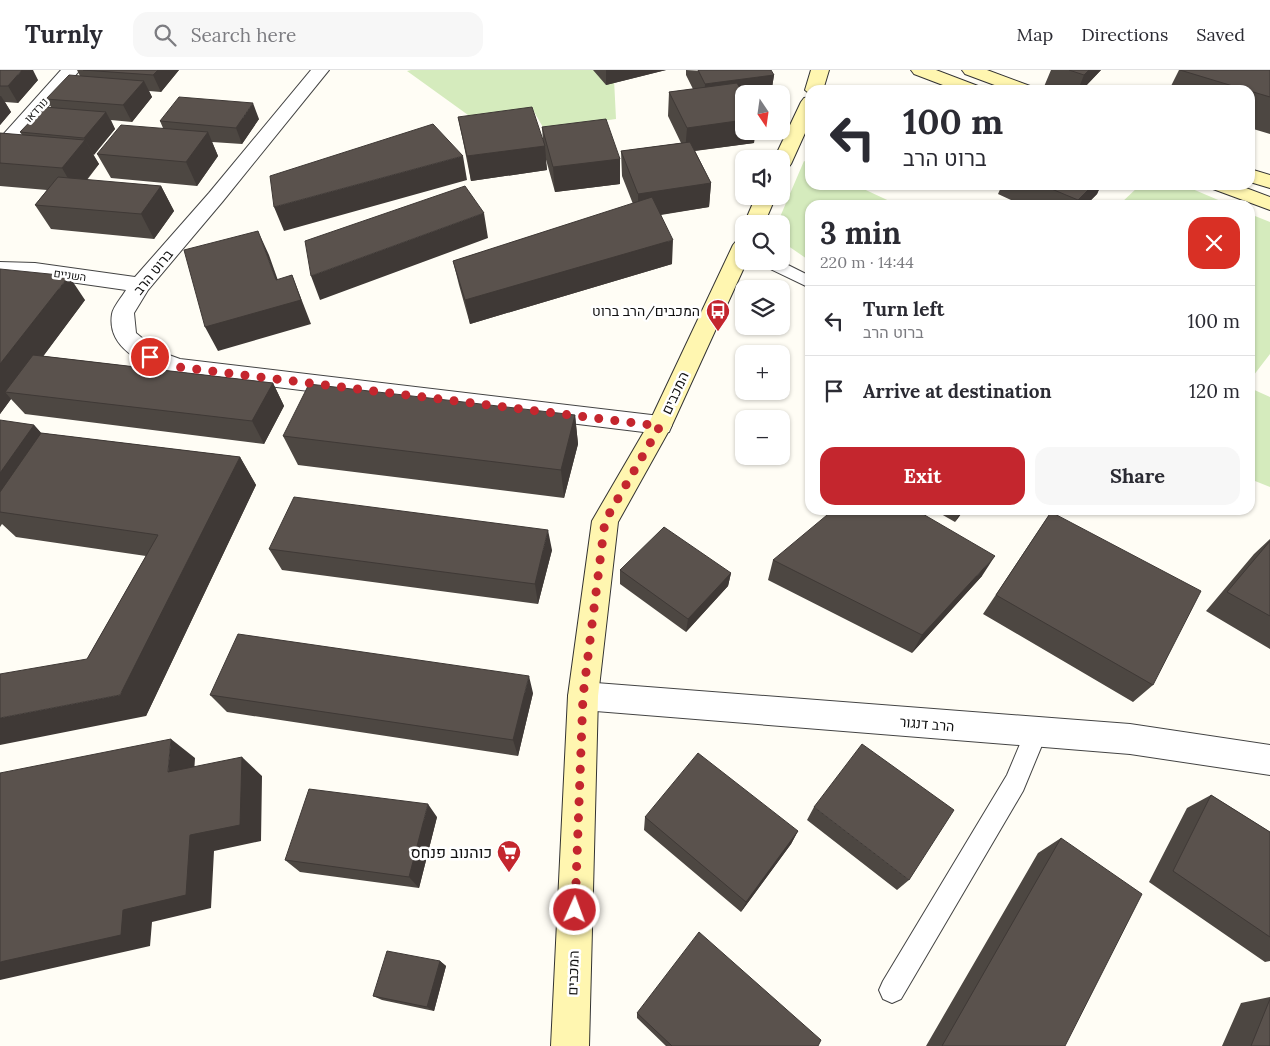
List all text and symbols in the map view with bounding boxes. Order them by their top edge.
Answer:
search box [133,12,483,57]
text: Turnly [25,19,103,50]
icon: search [151,21,179,49]
text: Search here [191,23,296,47]
text: Map [1017,23,1053,46]
text: Directions [1081,23,1168,46]
text: Saved [1196,23,1245,46]
north arrow [735,85,790,140]
map controls [735,85,790,465]
street label: נורדאו [21,95,51,125]
text: 100 m [903,99,1003,144]
icon: left [820,105,885,170]
text: ברוט הרב [903,144,987,172]
button: sound [735,150,790,205]
text: 3 min [820,214,901,252]
button: search [735,215,790,270]
button: close [1188,217,1240,269]
street label: ברוט הרב [129,245,177,298]
text: 220 m · 14:44 [820,252,914,272]
street label: השניים [53,266,87,284]
button: layers [735,280,790,335]
text: Turn left [863,297,944,321]
bus stop icon: המכבים/הרב ברוט [705,298,731,332]
place label: המכבים/הרב ברוט [592,302,700,320]
icon: left [820,307,848,335]
text: 100 m [1188,309,1240,333]
text: ברוט הרב [863,322,924,342]
pin [129,336,171,378]
icon: arrive [136,343,164,371]
button: + [735,345,790,400]
street label: המכבים [657,369,693,417]
icon: arrive [820,377,848,405]
text: Arrive at destination [863,379,1052,403]
text: 120 m [1189,379,1240,403]
button: − [735,410,790,465]
button: Exit [820,447,1025,505]
button: Share [1035,447,1240,505]
street label: הרב דנגור [899,713,955,735]
supermarket icon: כוהנוב פנחס [496,839,522,873]
place label: כוהנוב פנחס [410,842,492,862]
position arrow [548,883,600,935]
street label: המכבים [563,950,583,996]

